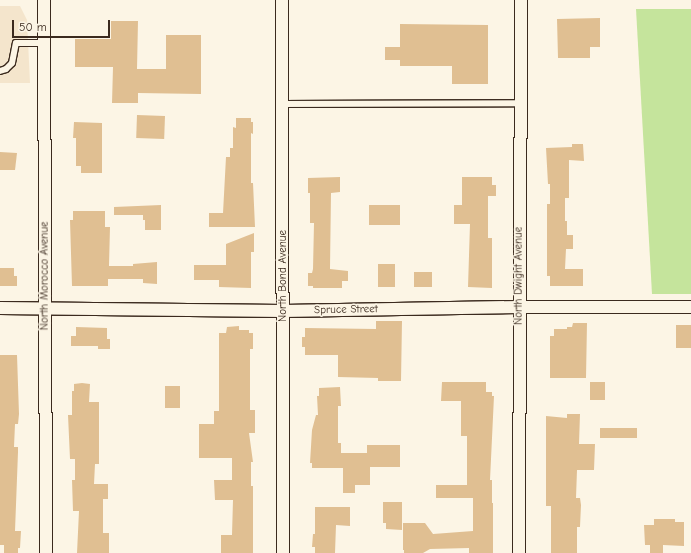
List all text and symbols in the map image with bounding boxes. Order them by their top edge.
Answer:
scale bar [14,12,112,38]
text: 50 m [19,20,47,34]
street label: North Morocco Avenue [38,222,52,330]
street label: North Dwight Avenue [512,227,526,325]
street label: North Bond Avenue [276,230,290,322]
street label: Spruce Street [314,303,378,317]

